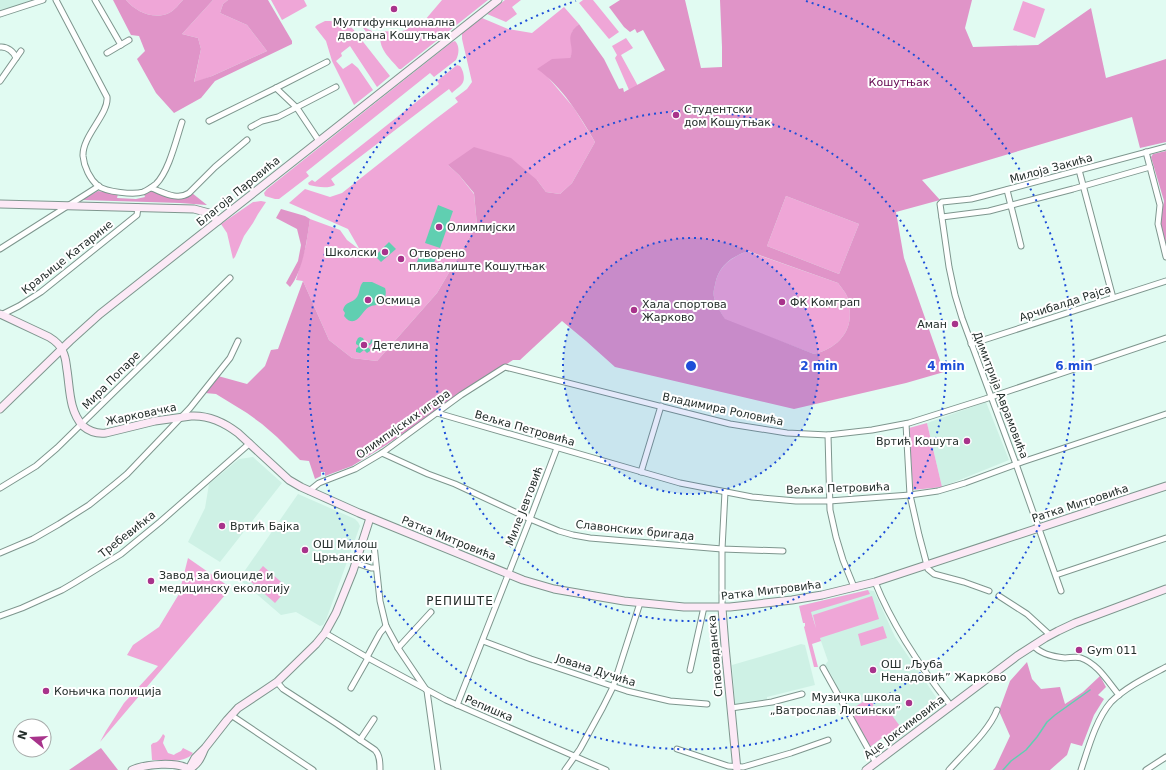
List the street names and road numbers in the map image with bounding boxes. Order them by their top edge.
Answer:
street label: Милоја Закића [1008,151,1094,186]
street label: Благоја Паровића [194,154,283,229]
street label: Краљице Катарине [19,218,116,297]
street label: Арчибалда Рајса [1018,282,1113,324]
street label: Димитрија Аврамовића [970,330,1031,461]
street label: Мира Попаре [80,349,143,412]
street label: Олимпијских игара [354,387,453,462]
street label: Владимира Роловића [661,390,785,429]
street label: Жарковачка [105,401,178,428]
street label: Вељка Петровића [473,408,577,449]
street label: Миле Јевтовић [503,464,546,548]
street label: Вељка Петровића [786,480,890,497]
street label: Ратка Митровића [1030,482,1130,525]
street label: Требевићка [96,508,158,561]
street label: Ратка Митровића [400,514,498,563]
street label: Славонских бригада [575,518,695,543]
street label: Ратка Митровића [720,578,822,603]
street label: Спасовданска [705,615,726,697]
street label: Јована Дучића [553,651,637,690]
street label: Репишка [463,692,515,724]
street label: Аце Јоксимовића [861,693,947,762]

